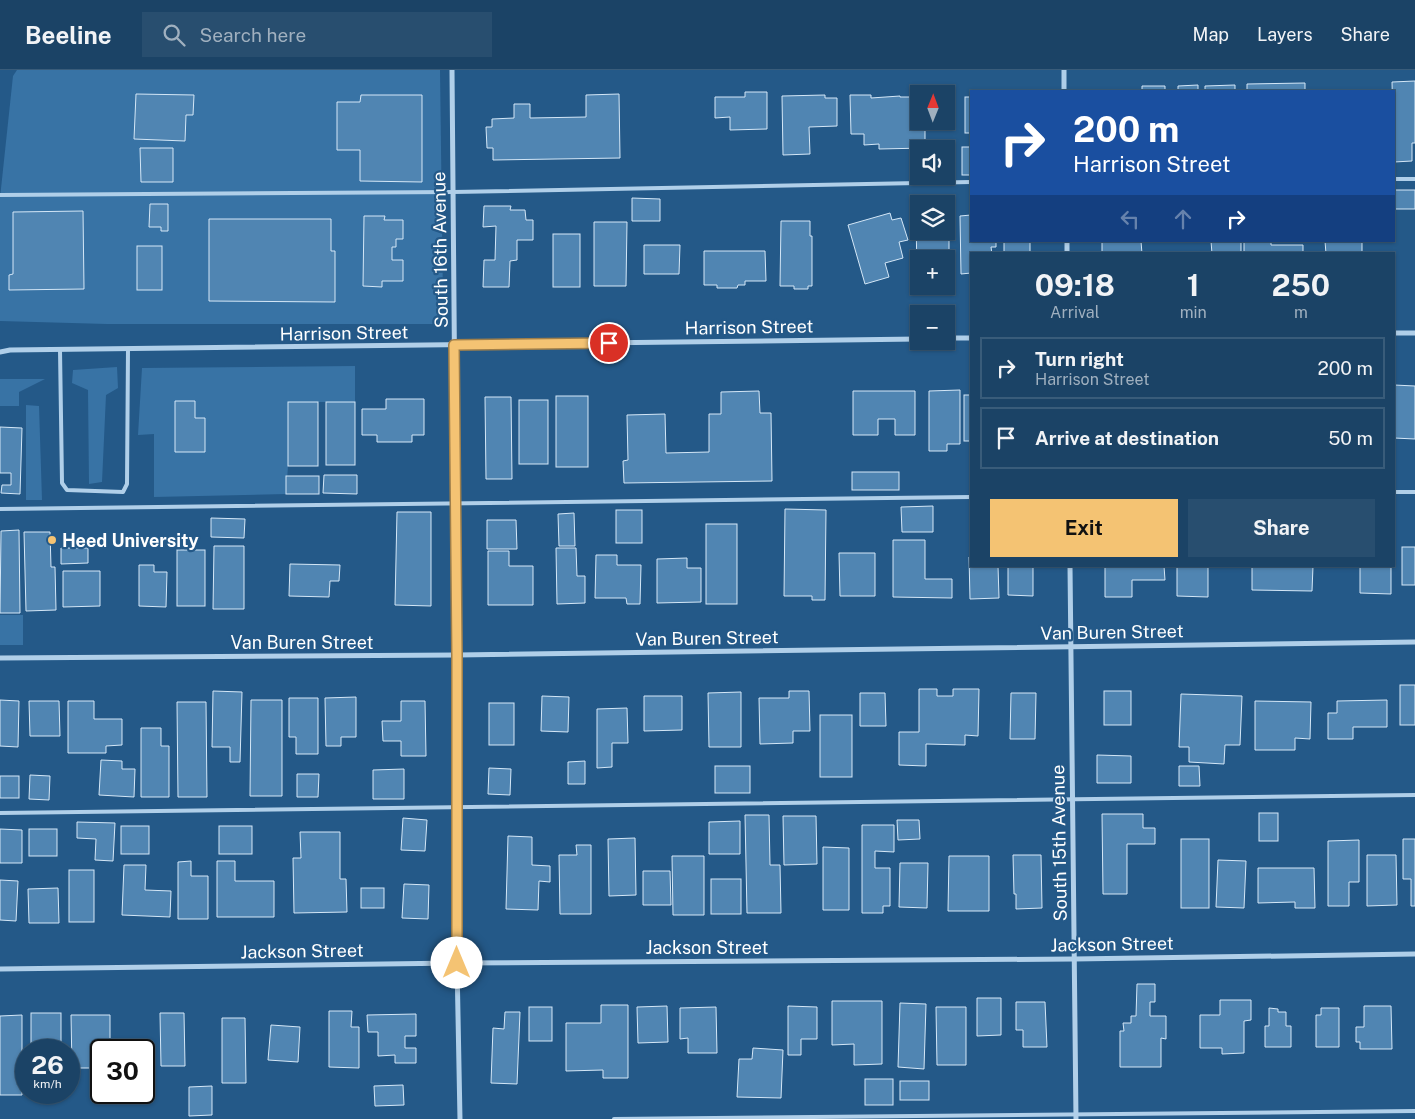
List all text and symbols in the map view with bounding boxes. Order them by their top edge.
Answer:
search box [142,12,492,57]
text: Beeline [25,21,112,49]
icon: search [160,21,188,49]
text: Search here [200,24,306,46]
text: Map [1193,24,1229,45]
text: Layers [1257,24,1313,45]
text: Share [1341,24,1390,45]
north arrow [910,85,955,130]
map controls [910,85,955,350]
text: 200 m [1073,109,1179,150]
icon: right [990,110,1055,175]
button: sound [910,140,955,185]
text: Harrison Street [1073,151,1230,177]
street label: South 16th Avenue [428,172,452,328]
button: layers [910,195,955,240]
icon: left [1116,205,1144,233]
icon: ahead [1169,205,1197,233]
icon: right [1222,205,1250,233]
button: + [910,250,955,295]
text: 09:18 [1035,267,1115,303]
text: 1 [1187,267,1200,303]
text: 250 [1272,267,1330,303]
text: Arrival [1050,303,1100,322]
text: min [1180,303,1207,322]
text: m [1294,303,1308,322]
button: − [910,305,955,350]
street label: Harrison Street [684,315,814,339]
street label: Harrison Street [279,321,409,345]
pin [588,322,630,364]
icon: arrive [595,329,623,357]
text: Turn right [1035,348,1124,370]
icon: right [992,354,1020,382]
text: 200 m [1317,357,1373,379]
text: Harrison Street [1035,370,1150,389]
icon: arrive [992,424,1020,452]
text: Arrive at destination [1035,427,1219,449]
text: 50 m [1328,427,1373,449]
button: Exit [990,499,1178,557]
button: Share [1188,499,1375,557]
place label: Heed University [62,530,199,551]
marker: Heed University [46,534,58,546]
street label: Van Buren Street [1040,620,1184,644]
street label: Van Buren Street [635,626,779,650]
street label: Van Buren Street [230,632,374,653]
street label: South 15th Avenue [1047,764,1071,922]
street label: Jackson Street [1050,932,1174,956]
position arrow [430,936,482,988]
street label: Jackson Street [645,937,769,958]
street label: Jackson Street [240,939,364,963]
speed limit sign: 30 [90,1039,155,1104]
text: 26 [31,1050,64,1080]
text: km/h [33,1077,62,1091]

